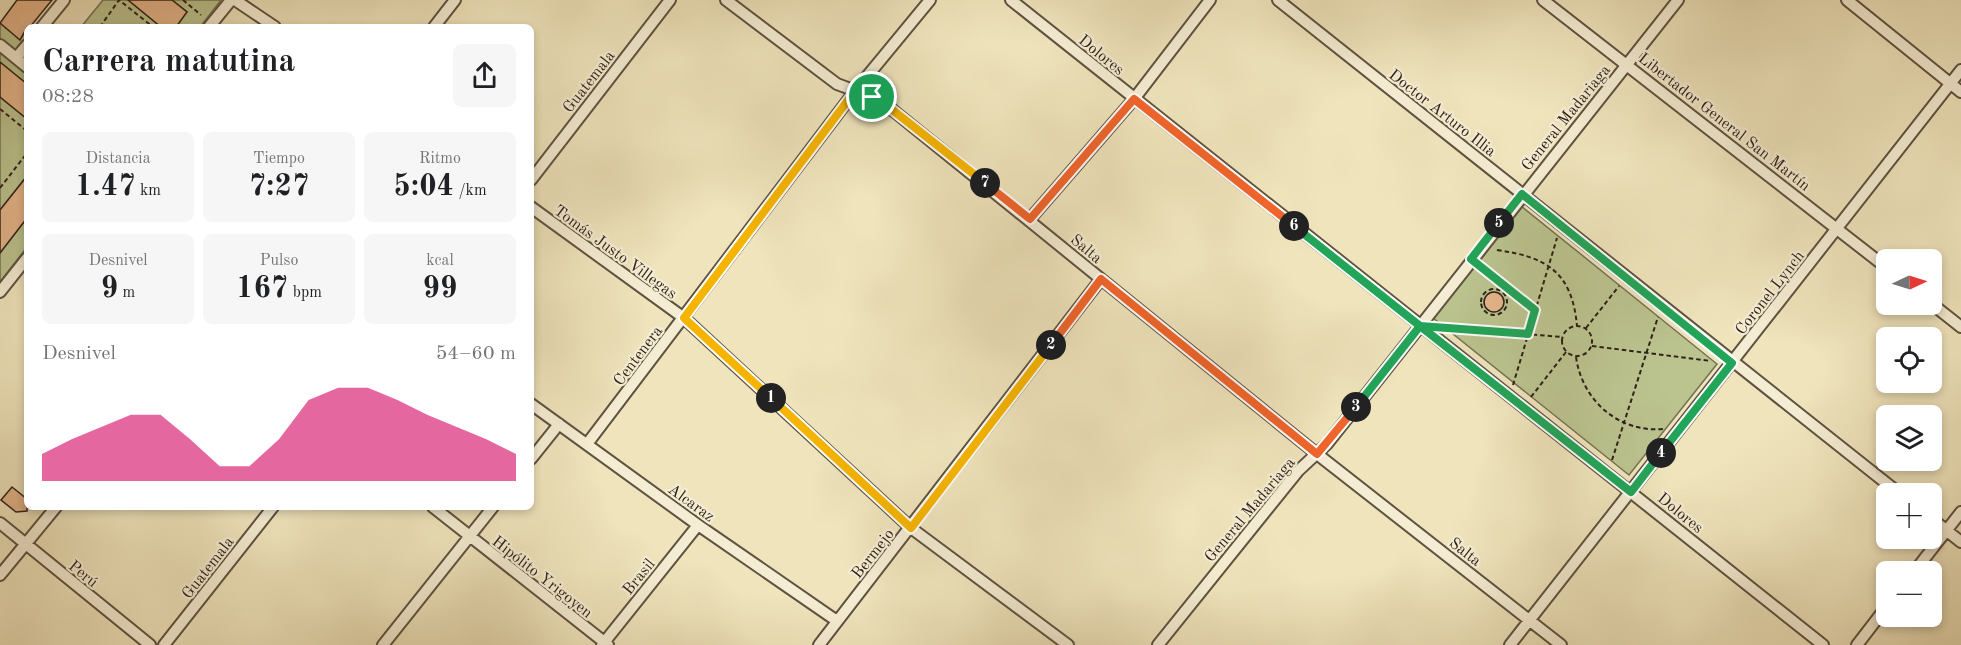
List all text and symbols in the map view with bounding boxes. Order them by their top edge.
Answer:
street label: Dolores [1075,32,1127,79]
button: share [453,44,516,107]
text: Carrera matutina [42,46,295,79]
street label: Guatemala [561,48,619,116]
street label: Libertador General San Martín [1635,51,1813,195]
street label: General Madariaga [1519,62,1614,174]
street label: Doctor Arturo Illia [1385,67,1498,160]
pin [846,71,897,122]
icon: arrive [855,80,888,113]
text: 08:28 [42,87,94,107]
text: Distancia [85,151,151,167]
text: Tiempo [253,151,305,167]
text: Ritmo [419,151,461,167]
pin: 7 [970,168,1000,198]
text: 1.47 [75,172,136,202]
text: 7:27 [249,172,309,202]
text: 5:04 [393,172,454,202]
text: 7 [980,175,990,191]
text: km [136,183,161,199]
text: /km [454,183,487,199]
street label: Tomás Justo Villegas [550,203,679,303]
pin: 5 [1484,208,1514,238]
pin: 6 [1279,211,1309,241]
text: 5 [1494,215,1504,231]
text: 6 [1289,218,1299,234]
street label: Salta [1067,232,1105,267]
street label: Coronel Lynch [1733,248,1808,338]
north arrow [1876,249,1942,315]
map controls [1876,249,1942,627]
text: Desnivel [88,253,148,269]
text: Pulso [260,253,298,269]
text: kcal [426,253,454,269]
text: 9 [101,274,118,304]
text: 167 [236,274,288,304]
text: 99 [423,274,457,304]
text: m [118,285,135,301]
text: bpm [288,285,322,301]
street label: Centenera [611,323,666,389]
button: locate [1876,327,1942,393]
pin: 2 [1036,330,1066,360]
text: 2 [1046,337,1056,353]
text: Desnivel [42,344,116,364]
text: 54–60 m [436,344,516,364]
pin: 1 [756,383,786,413]
text: 1 [766,390,776,406]
pin: 3 [1341,392,1371,422]
text: 3 [1351,399,1361,415]
button: layers [1876,405,1942,471]
pin: 4 [1646,438,1676,468]
text: 4 [1656,445,1666,461]
street label: General Madariaga [1202,455,1299,566]
street label: Alcaraz [665,482,717,526]
button: + [1876,483,1942,549]
street label: Dolores [1654,490,1706,537]
street label: Bermejo [849,526,898,582]
street label: Guatemala [180,534,238,602]
street label: Hipólito Yrigoyen [489,534,595,622]
street label: Salta [1446,535,1484,570]
street label: Brasil [620,556,659,598]
street label: Perú [65,558,101,591]
button: − [1876,561,1942,627]

